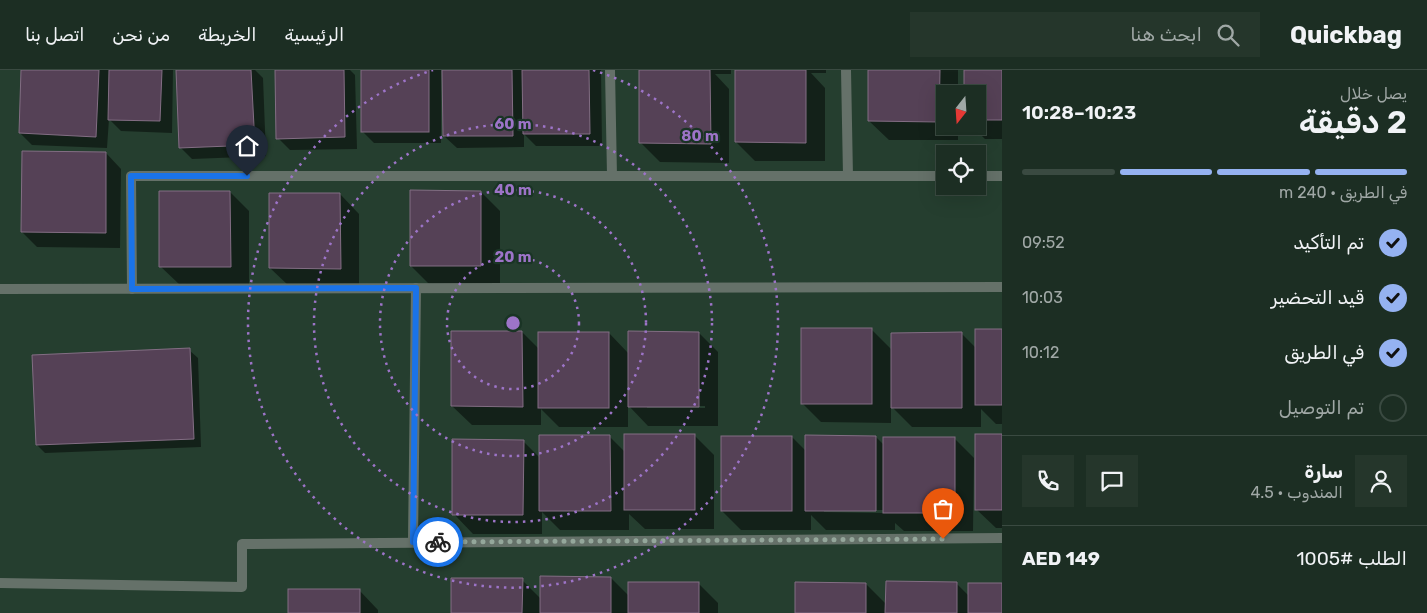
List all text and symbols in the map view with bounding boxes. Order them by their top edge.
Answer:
search box [910,12,1260,57]
icon: search [1214,21,1242,49]
text: Quickbag [1290,21,1402,49]
text: ابحث هنا [1130,23,1202,46]
text: اتصل بنا [25,24,84,46]
text: من نحن [112,24,170,46]
text: الخريطة [198,24,256,46]
text: الرئيسية [284,24,344,46]
text: يصل خلال [1340,84,1407,103]
north arrow [936,85,986,135]
map controls [936,85,986,195]
text: 10:23–10:28 [1022,101,1136,124]
text: 2 دقيقة [1299,103,1407,141]
text: 60 m [495,115,531,133]
pin [226,125,268,176]
text: 80 m [681,127,719,145]
icon: home [233,132,261,160]
button: locate [936,145,986,195]
text: 40 m [494,181,532,199]
text: في الطريق · 240 m [1279,183,1407,202]
icon: check [1379,229,1407,257]
text: تم التأكيد [1293,231,1364,254]
text: 09:52 [1022,233,1065,252]
text: 20 m [495,248,531,266]
icon: check [1379,284,1407,312]
text: قيد التحضير [1271,286,1364,309]
text: 10:03 [1022,288,1063,307]
centre of rings [504,314,522,332]
icon: check [1379,339,1407,367]
text: في الطريق [1284,341,1364,364]
text: 10:12 [1022,343,1059,362]
text: تم التوصيل [1279,396,1364,419]
button: phone [1022,455,1074,507]
button: chat [1086,455,1138,507]
button: person [1355,455,1407,507]
text: سارة [1305,460,1343,483]
text: المندوب · 4.5 [1250,483,1343,502]
pin [922,488,964,539]
icon: bag [929,495,957,523]
courier [413,517,463,567]
icon: bike [424,528,452,556]
text: AED 149 [1022,547,1100,570]
text: الطلب #1005 [1296,547,1407,570]

